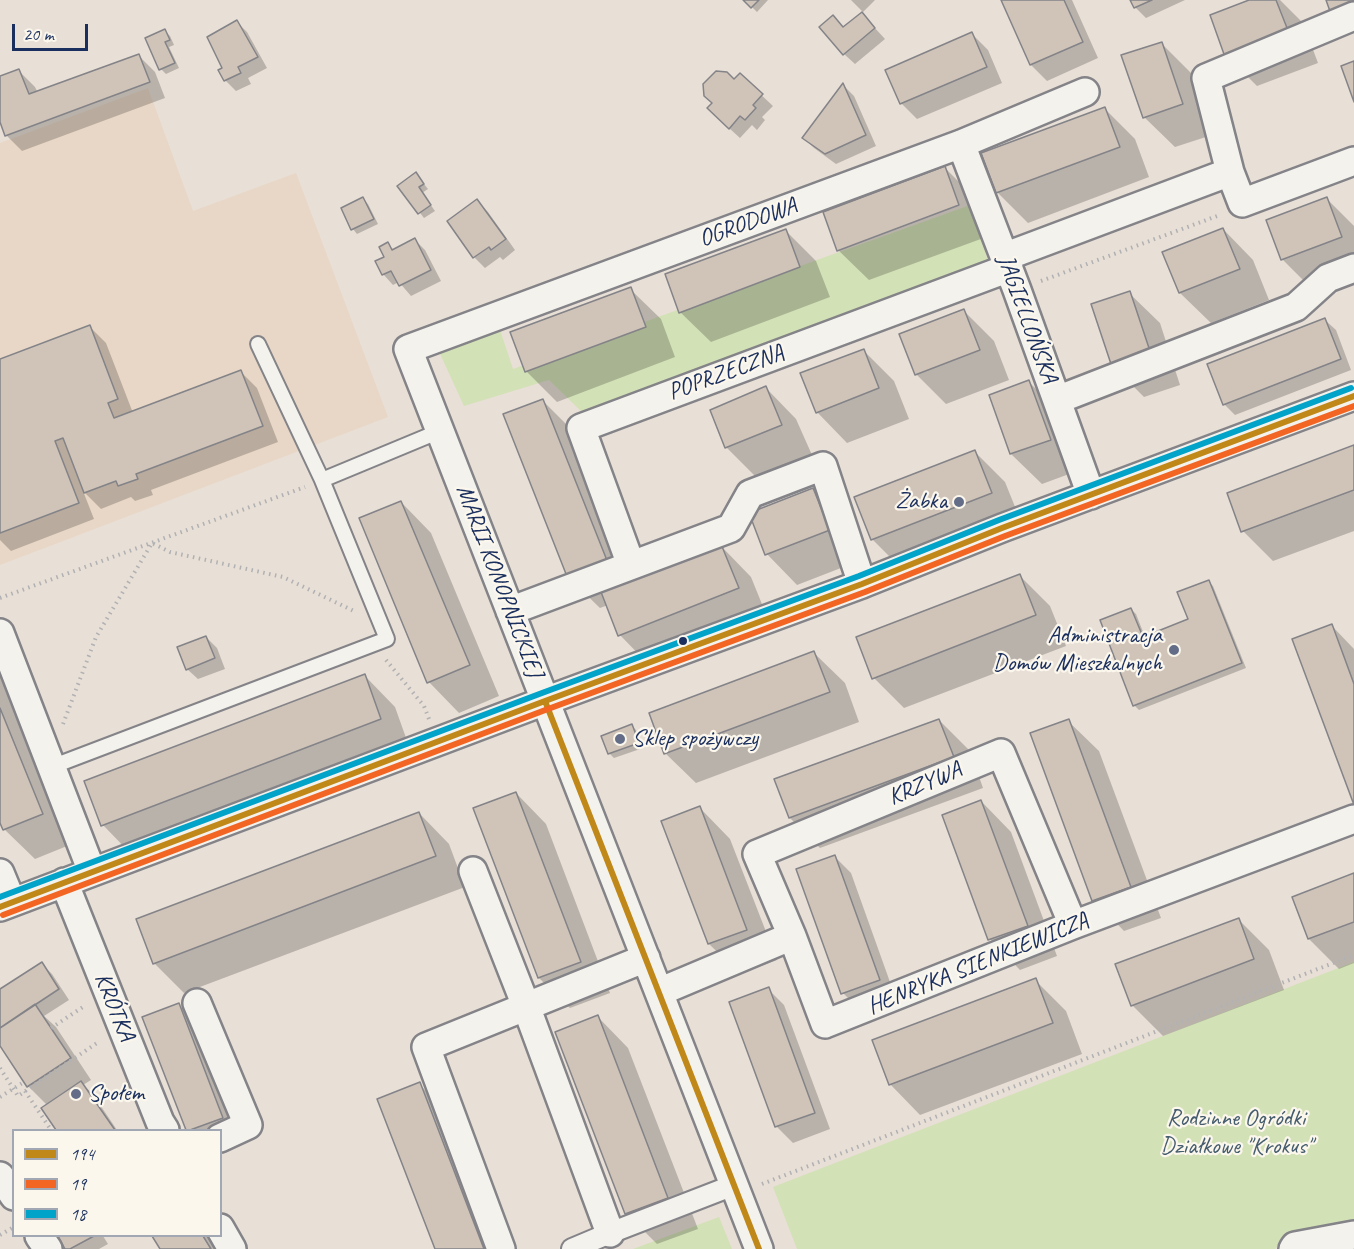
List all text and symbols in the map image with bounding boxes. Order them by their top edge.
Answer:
scale bar [15,12,92,50]
text: 20 m [23,23,54,45]
street label: OGRODOWA [695,192,801,254]
street label: JAGIELLOŃSKA [991,251,1063,387]
street label: POPRZECZNA [664,339,788,407]
street label: MARII KONOPNICKIEJ [449,481,549,681]
place label: Żabka [895,488,947,516]
marker: Żabka [952,495,966,509]
place label: Administracja Domów Mieszkalnych [993,622,1162,678]
unlabelled marker [677,635,689,647]
marker: Administracja Domów Mieszkalnych [1167,643,1181,657]
place label: Sklep spożywczy [632,725,758,753]
marker: Sklep spożywczy [613,732,627,746]
street label: KRZYWA [884,756,966,812]
street label: HENRYKA SIENKIEWICZA [863,906,1093,1022]
street label: KRÓTKA [87,969,141,1045]
place label: Społem [88,1080,144,1108]
marker: Społem [69,1087,83,1101]
park label: Rodzinne Ogródki Działkowe "Krokus" [1160,1105,1312,1161]
legend [12,1129,222,1237]
text: 194 [70,1143,94,1165]
text: 19 [70,1173,86,1195]
text: 18 [70,1203,86,1225]

